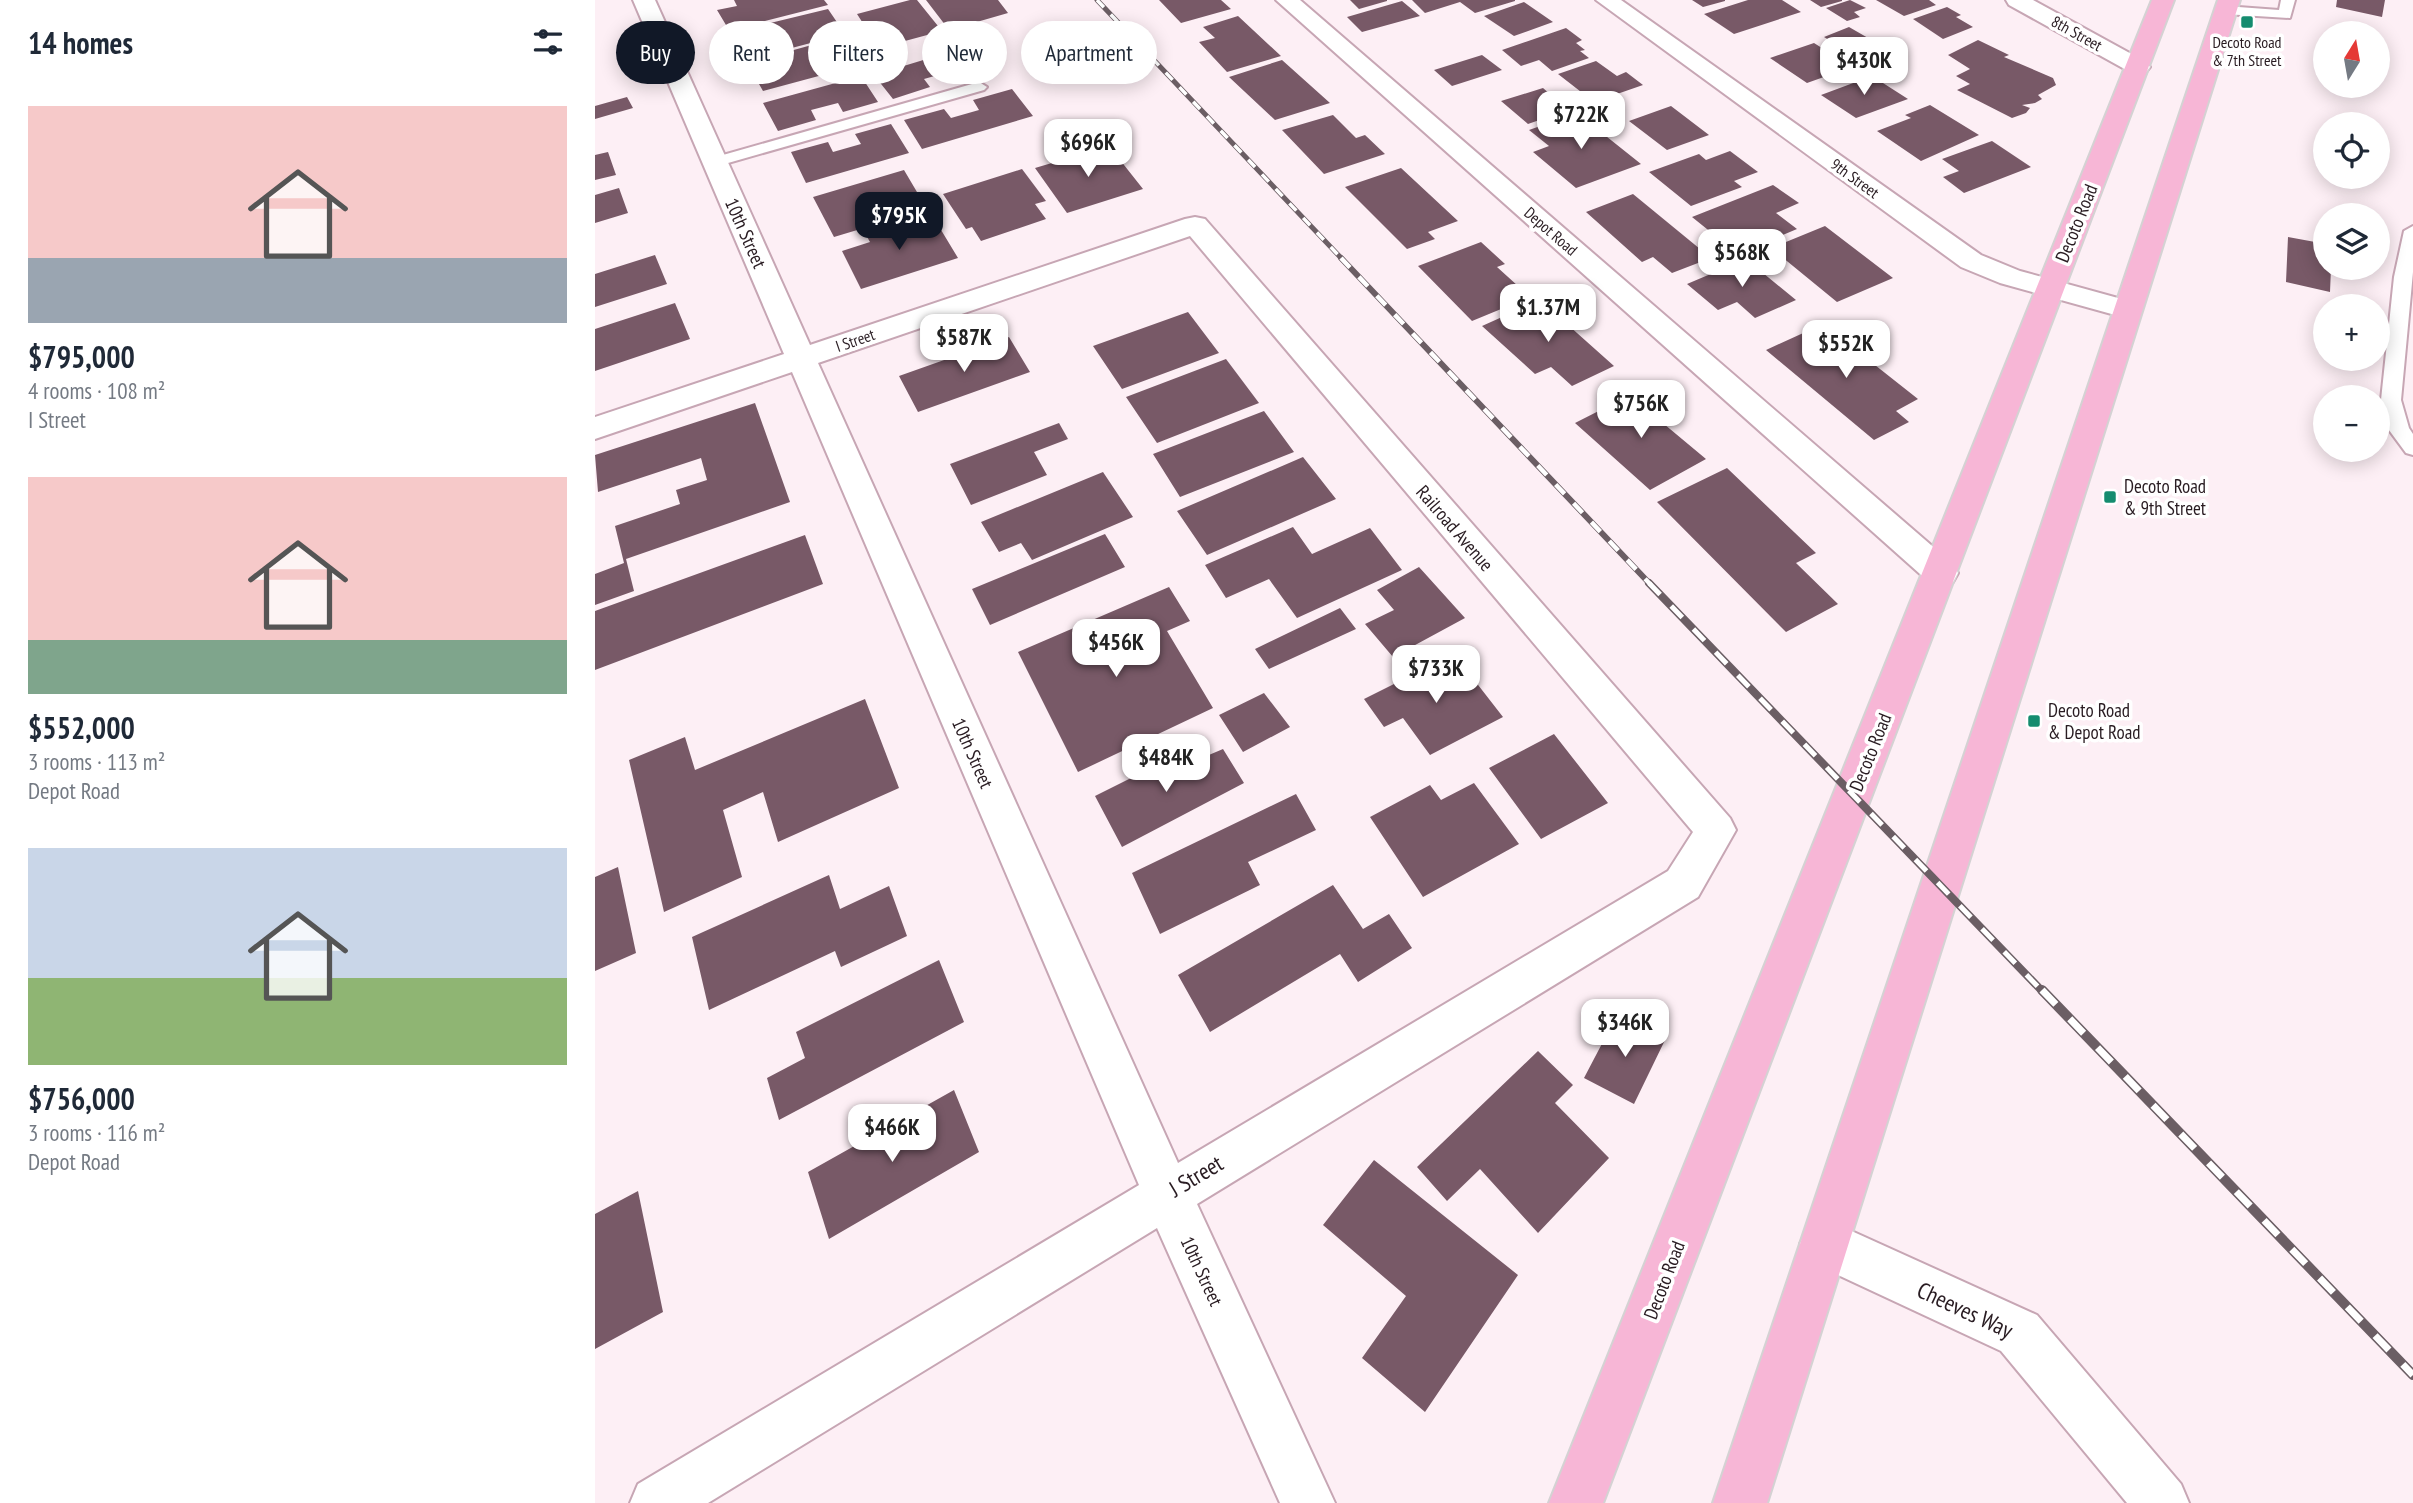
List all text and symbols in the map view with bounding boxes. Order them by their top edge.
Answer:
street label: 8th Street [2048,11,2106,55]
marker: Decoto Road & 7th Street [2239,14,2255,30]
chip: Buy [616,21,695,84]
chip: Rent [709,21,794,84]
chip: Filters [808,21,908,84]
chip: New [922,21,1007,84]
chip: Apartment [1021,21,1157,84]
north arrow [2313,21,2391,98]
map controls [2313,21,2390,462]
text: 14 homes [28,23,133,62]
icon: filters [529,23,567,61]
place label: Decoto Road & 7th Street [2212,32,2282,70]
pin: $430K [1815,38,1913,97]
text: $430K [1836,45,1892,74]
pin: $722K [1532,92,1630,151]
text: $722K [1553,99,1609,128]
button: locate [2313,112,2390,189]
pin: $696K [1039,120,1137,179]
text: $696K [1060,127,1116,156]
icon: home [235,151,361,277]
street label: 9th Street [1827,154,1884,203]
street label: Decoto Road [2050,180,2102,266]
pin: $795K [850,192,948,252]
street label: 10th Street [720,194,772,272]
text: $795K [871,200,927,229]
street label: Depot Road [1520,202,1582,260]
button: layers [2313,203,2390,280]
pin: $568K [1693,230,1791,289]
text: $568K [1714,237,1770,266]
pin: $1.37M [1491,284,1605,344]
text: $1.37M [1516,292,1580,321]
button: + [2313,294,2390,371]
pin: $587K [915,314,1013,374]
pin: $552K [1797,320,1895,380]
text: $587K [936,322,992,351]
street label: I Street [833,324,878,356]
text: $552K [1818,328,1874,357]
text: $795,000 [28,337,135,376]
text: 4 rooms · 108 m² [28,376,165,405]
pin: $756K [1592,380,1690,440]
button: − [2313,385,2390,462]
text: $756K [1613,388,1669,417]
text: I Street [28,405,86,434]
place label: Decoto Road & 9th Street [2124,474,2207,520]
street label: Railroad Avenue [1411,480,1499,576]
marker: Decoto Road & 9th Street [2102,489,2118,505]
icon: home [235,522,361,648]
pin: $456K [1067,620,1165,679]
text: $456K [1088,627,1144,656]
pin: $733K [1387,646,1485,705]
text: $733K [1408,653,1464,682]
place label: Decoto Road & Depot Road [2048,698,2140,744]
text: $552,000 [28,708,135,747]
street label: Decoto Road [1844,709,1896,795]
marker: Decoto Road & Depot Road [2026,713,2042,729]
street label: 10th Street [947,714,999,792]
pin: $484K [1117,734,1215,794]
text: $484K [1138,742,1194,771]
text: 3 rooms · 113 m² [28,747,165,776]
text: Depot Road [28,776,120,805]
icon: home [235,893,361,1019]
pin: $346K [1576,1000,1674,1059]
text: $346K [1597,1007,1653,1036]
text: $756,000 [28,1079,135,1118]
pin: $466K [843,1104,941,1164]
text: $466K [864,1112,920,1141]
text: 3 rooms · 116 m² [28,1118,165,1147]
text: Depot Road [28,1147,120,1176]
street label: J Street [1163,1148,1229,1203]
street label: 10th Street [1175,1232,1229,1310]
street label: Decoto Road [1638,1237,1690,1323]
street label: Cheeves Way [1913,1275,2018,1344]

